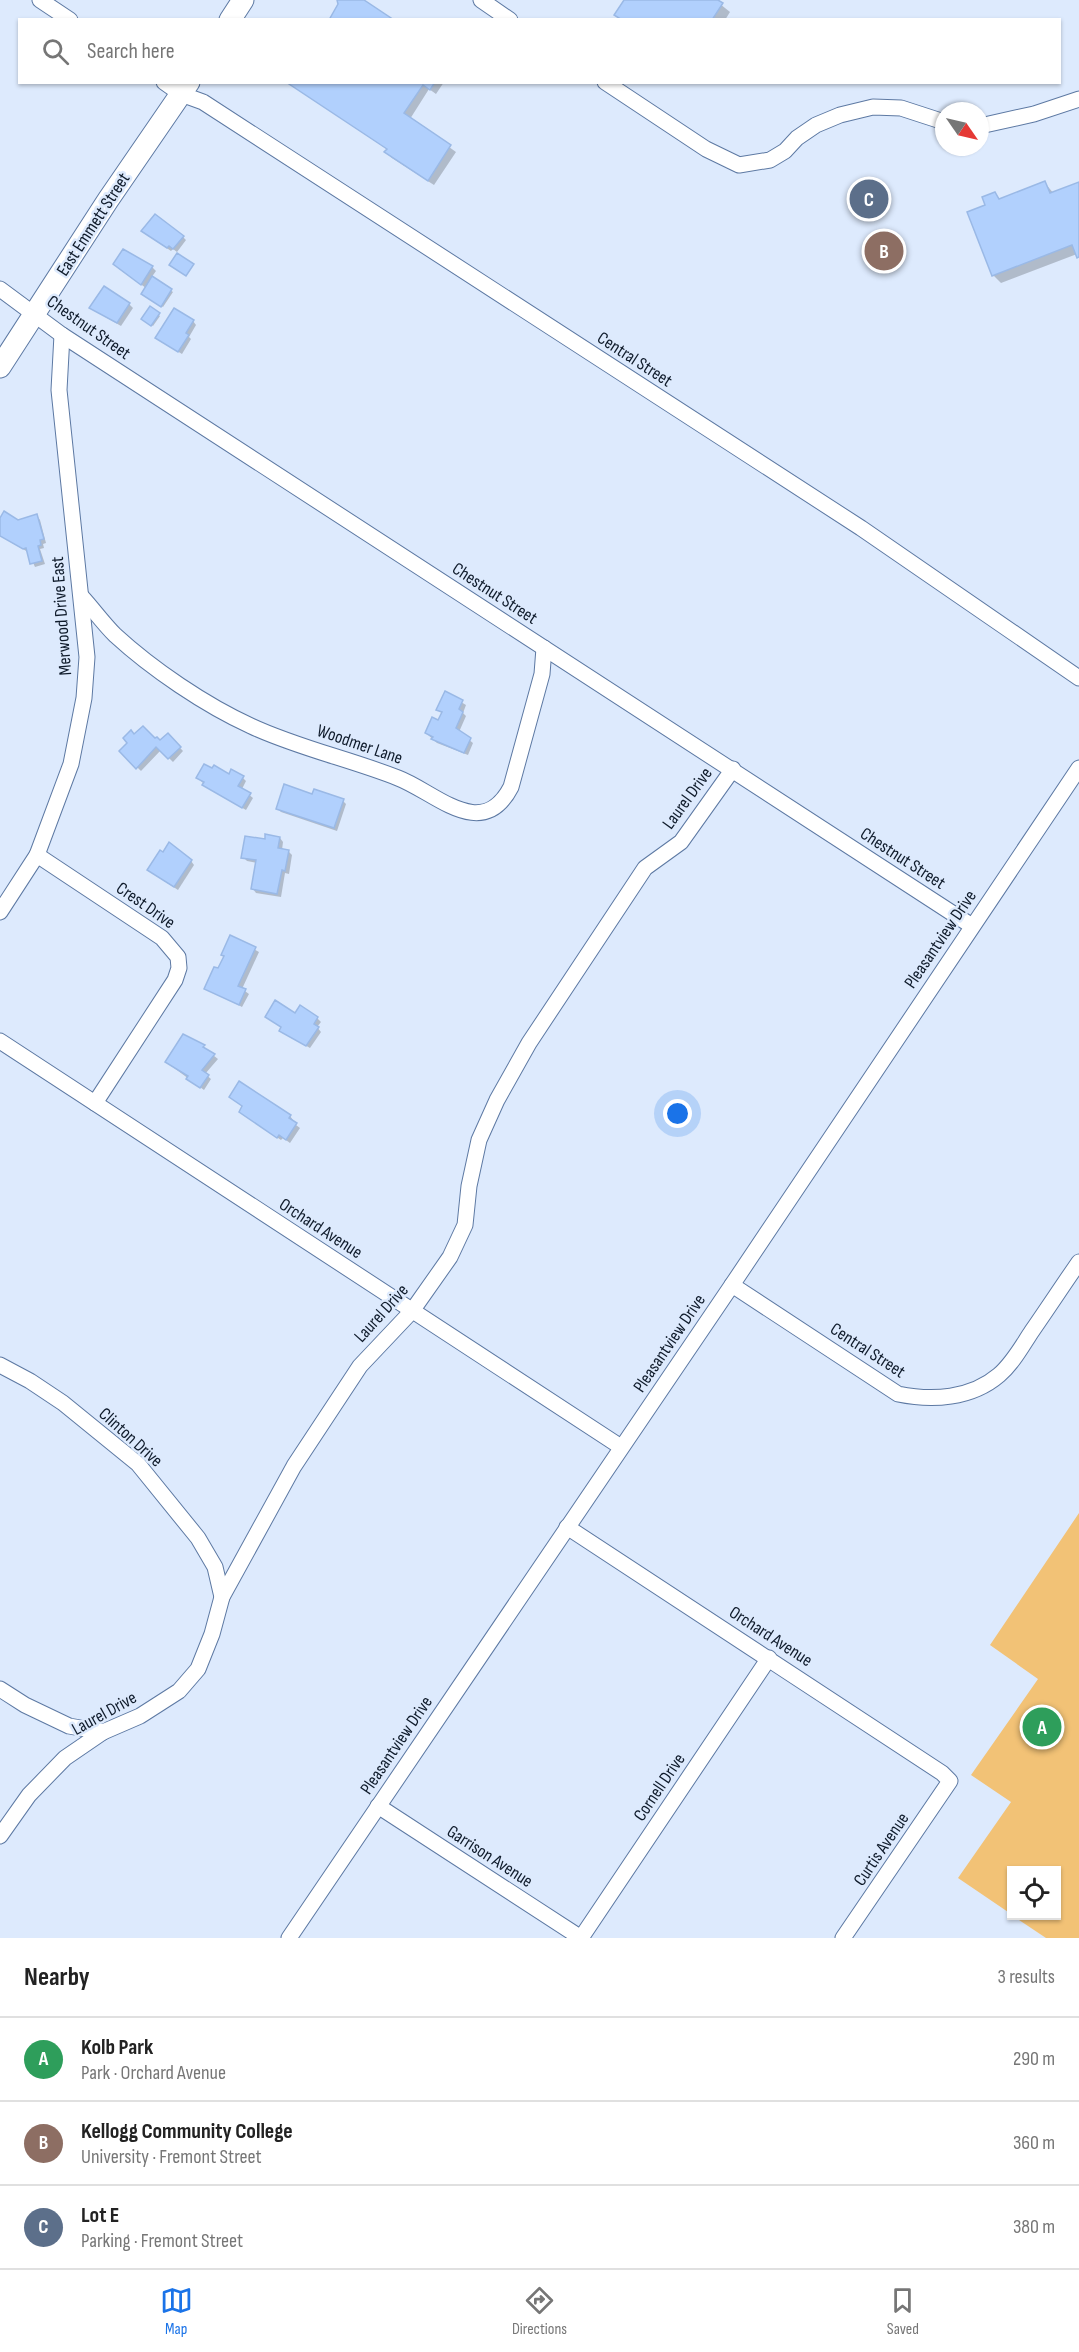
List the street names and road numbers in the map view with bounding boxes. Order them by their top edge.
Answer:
street label: East Emmett Street [52,168,135,280]
street label: Chestnut Street [43,291,135,364]
street label: Central Street [593,327,677,392]
street label: Merwood Drive East [47,555,76,676]
street label: Chestnut Street [448,558,542,629]
street label: Woodmer Lane [314,720,405,769]
street label: Laurel Drive [658,763,717,833]
street label: Chestnut Street [856,823,950,894]
street label: Crest Drive [112,878,179,933]
street label: Pleasantview Drive [900,886,981,992]
street label: Orchard Avenue [275,1194,366,1263]
street label: Laurel Drive [350,1280,413,1347]
street label: Pleasantview Drive [629,1290,710,1396]
street label: Central Street [826,1318,910,1383]
street label: Clinton Drive [94,1403,167,1471]
street label: Orchard Avenue [725,1602,816,1671]
street label: Laurel Drive [68,1687,140,1740]
street label: Pleasantview Drive [356,1692,437,1798]
street label: Cornell Drive [629,1749,690,1825]
street label: Curtis Avenue [849,1809,914,1890]
street label: Garrison Avenue [443,1821,537,1892]

